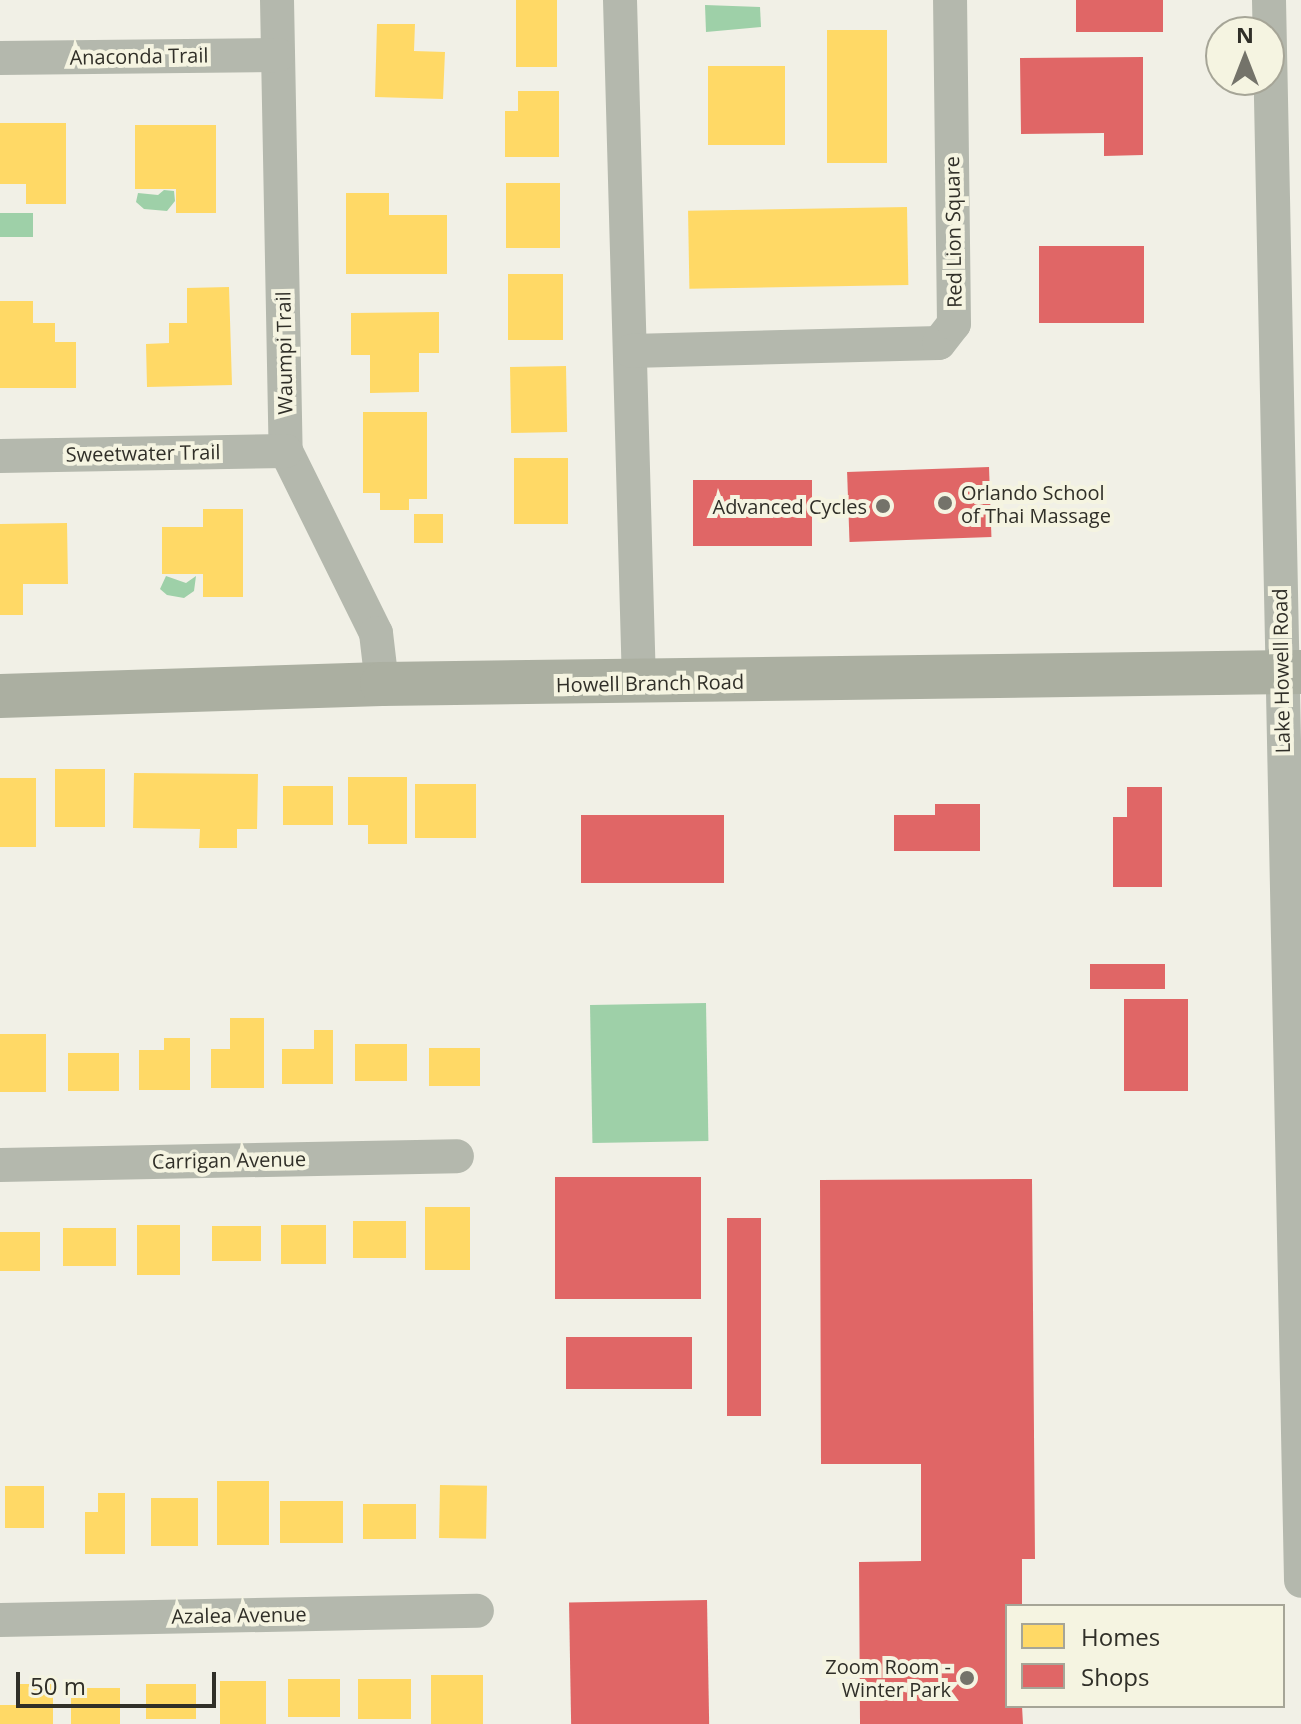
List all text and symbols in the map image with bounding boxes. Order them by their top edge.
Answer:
north arrow [1205,16,1285,96]
text: N [1236,19,1254,49]
street label: Anaconda Trail [69,43,209,69]
street label: Red Lion Square [940,156,966,308]
street label: Waumpi Trail [271,291,297,415]
street label: Sweetwater Trail [65,440,221,466]
place label: Orlando School of Thai Massage [961,480,1111,527]
place label: Advanced Cycles [712,494,867,518]
marker: Orlando School of Thai Massage [936,494,954,512]
marker: Advanced Cycles [874,497,892,515]
street label: Lake Howell Road [1268,588,1294,754]
street label: Howell Branch Road [556,669,744,697]
street label: Carrigan Avenue [152,1147,306,1173]
street label: Azalea Avenue [171,1602,307,1628]
legend [1005,1604,1285,1708]
text: Homes [1081,1620,1160,1653]
place label: Zoom Room - Winter Park [825,1654,951,1701]
scale bar [20,1656,220,1706]
text: Shops [1081,1660,1149,1693]
text: 50 m [30,1669,86,1702]
marker: Zoom Room - Winter Park [958,1669,976,1687]

